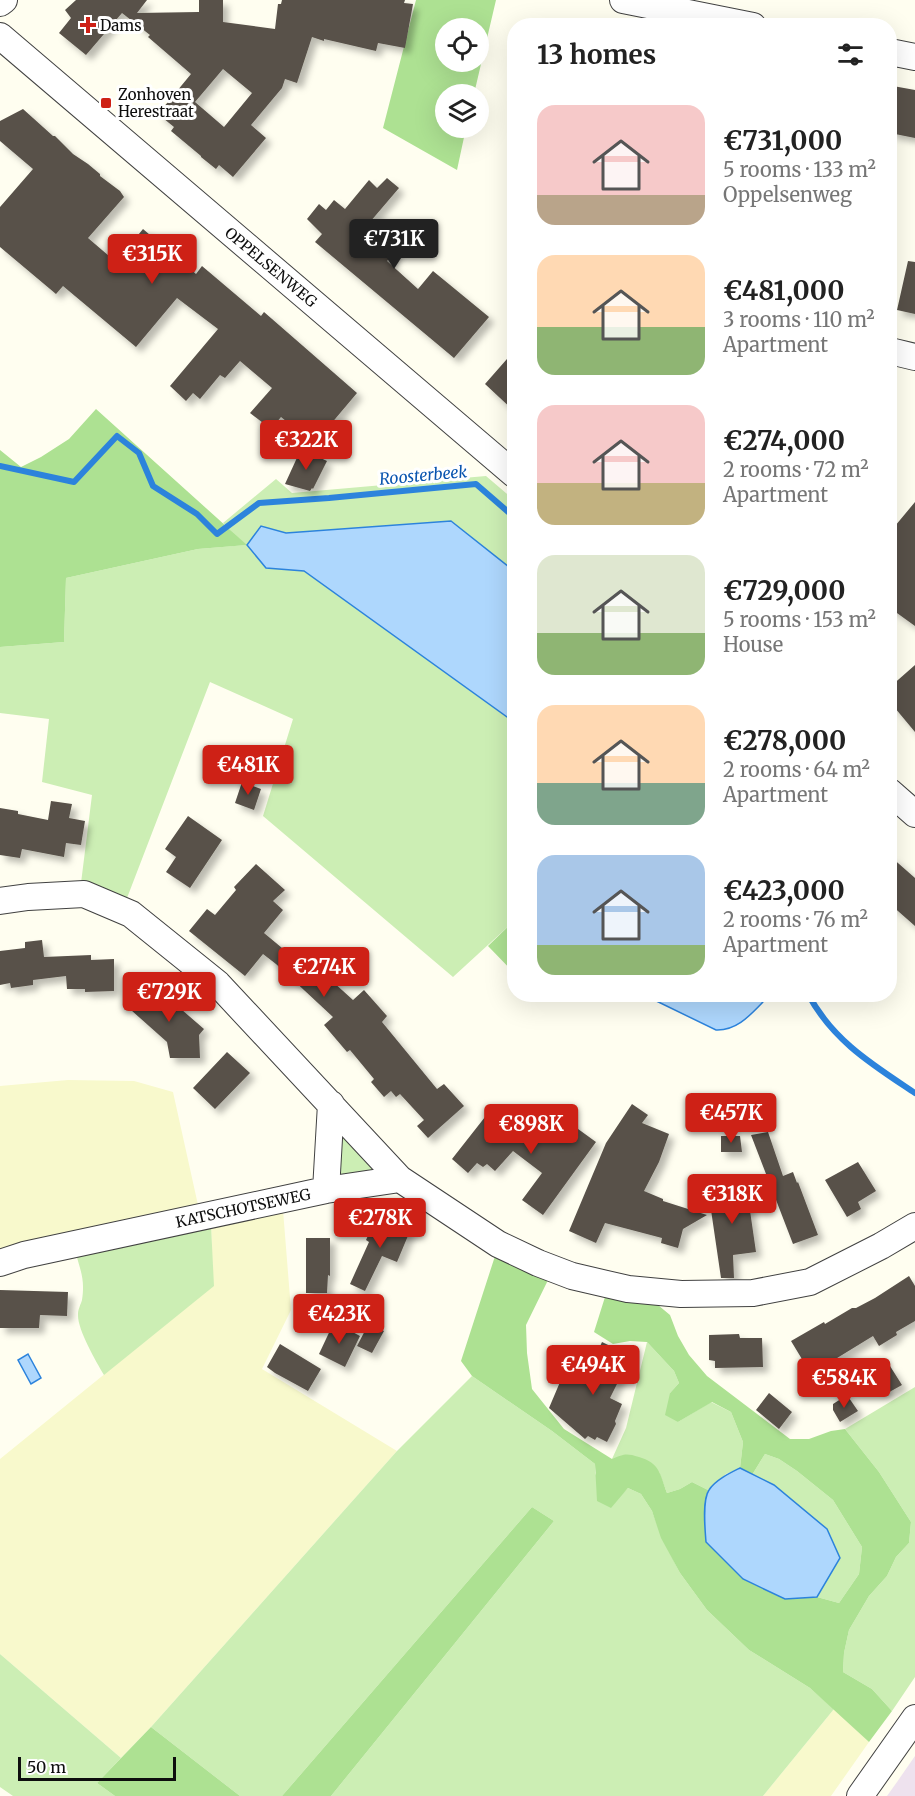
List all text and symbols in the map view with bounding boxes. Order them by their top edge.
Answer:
place label: Dams [100,16,142,35]
marker: Dams [81,18,95,32]
map controls [435,18,489,138]
button: locate [435,18,489,72]
text: 13 homes [537,38,656,71]
icon: filters [834,38,867,71]
button: layers [435,84,489,138]
place label: Zonhoven Herestraat [118,85,194,121]
marker: Zonhoven Herestraat [99,96,113,110]
text: €731,000 [723,124,842,157]
icon: home [585,129,657,201]
text: 5 rooms · 133 m² [723,157,876,182]
text: Oppelsenweg [723,182,852,207]
pin: €731K [352,219,436,270]
street label: OPPELSENWEG [221,223,321,311]
text: €731K [363,226,425,251]
pin: €315K [110,234,194,285]
text: €315K [122,241,182,266]
text: €481,000 [723,274,844,307]
icon: home [585,279,657,351]
text: 3 rooms · 110 m² [723,307,875,332]
text: Apartment [723,332,828,357]
pin: €322K [264,420,348,471]
text: €274,000 [723,424,845,457]
text: €322K [274,427,338,452]
icon: home [585,429,657,501]
text: 2 rooms · 72 m² [723,457,869,482]
water label: Roosterbeek [378,461,468,489]
text: Apartment [723,482,828,507]
text: €729,000 [723,574,845,607]
icon: home [585,579,657,651]
text: 5 rooms · 153 m² [723,607,876,632]
text: House [723,632,783,657]
text: €278,000 [723,724,846,757]
icon: home [585,729,657,801]
pin: €481K [206,745,290,796]
text: €481K [217,752,279,777]
text: 2 rooms · 64 m² [723,757,870,782]
text: Apartment [723,782,828,807]
text: €423,000 [723,874,845,907]
icon: home [585,879,657,951]
text: 2 rooms · 76 m² [723,907,868,932]
text: Apartment [723,932,828,957]
pin: €274K [282,947,366,998]
text: €274K [292,954,356,979]
pin: €729K [127,972,211,1023]
text: €729K [137,979,201,1004]
pin: €457K [689,1093,773,1144]
text: €457K [699,1100,763,1125]
pin: €898K [489,1104,573,1155]
text: €898K [498,1111,564,1136]
pin: €318K [690,1174,774,1225]
text: €318K [701,1181,763,1206]
street label: KATSCHOTSEWEG [174,1184,312,1232]
pin: €278K [338,1198,422,1249]
text: €278K [348,1205,412,1230]
pin: €423K [297,1294,381,1345]
text: €423K [307,1301,371,1326]
pin: €494K [551,1345,635,1396]
text: €494K [561,1352,625,1377]
pin: €584K [802,1358,886,1409]
text: €584K [811,1365,877,1390]
scale bar [18,1754,176,1782]
text: 50 m [27,1757,66,1777]

